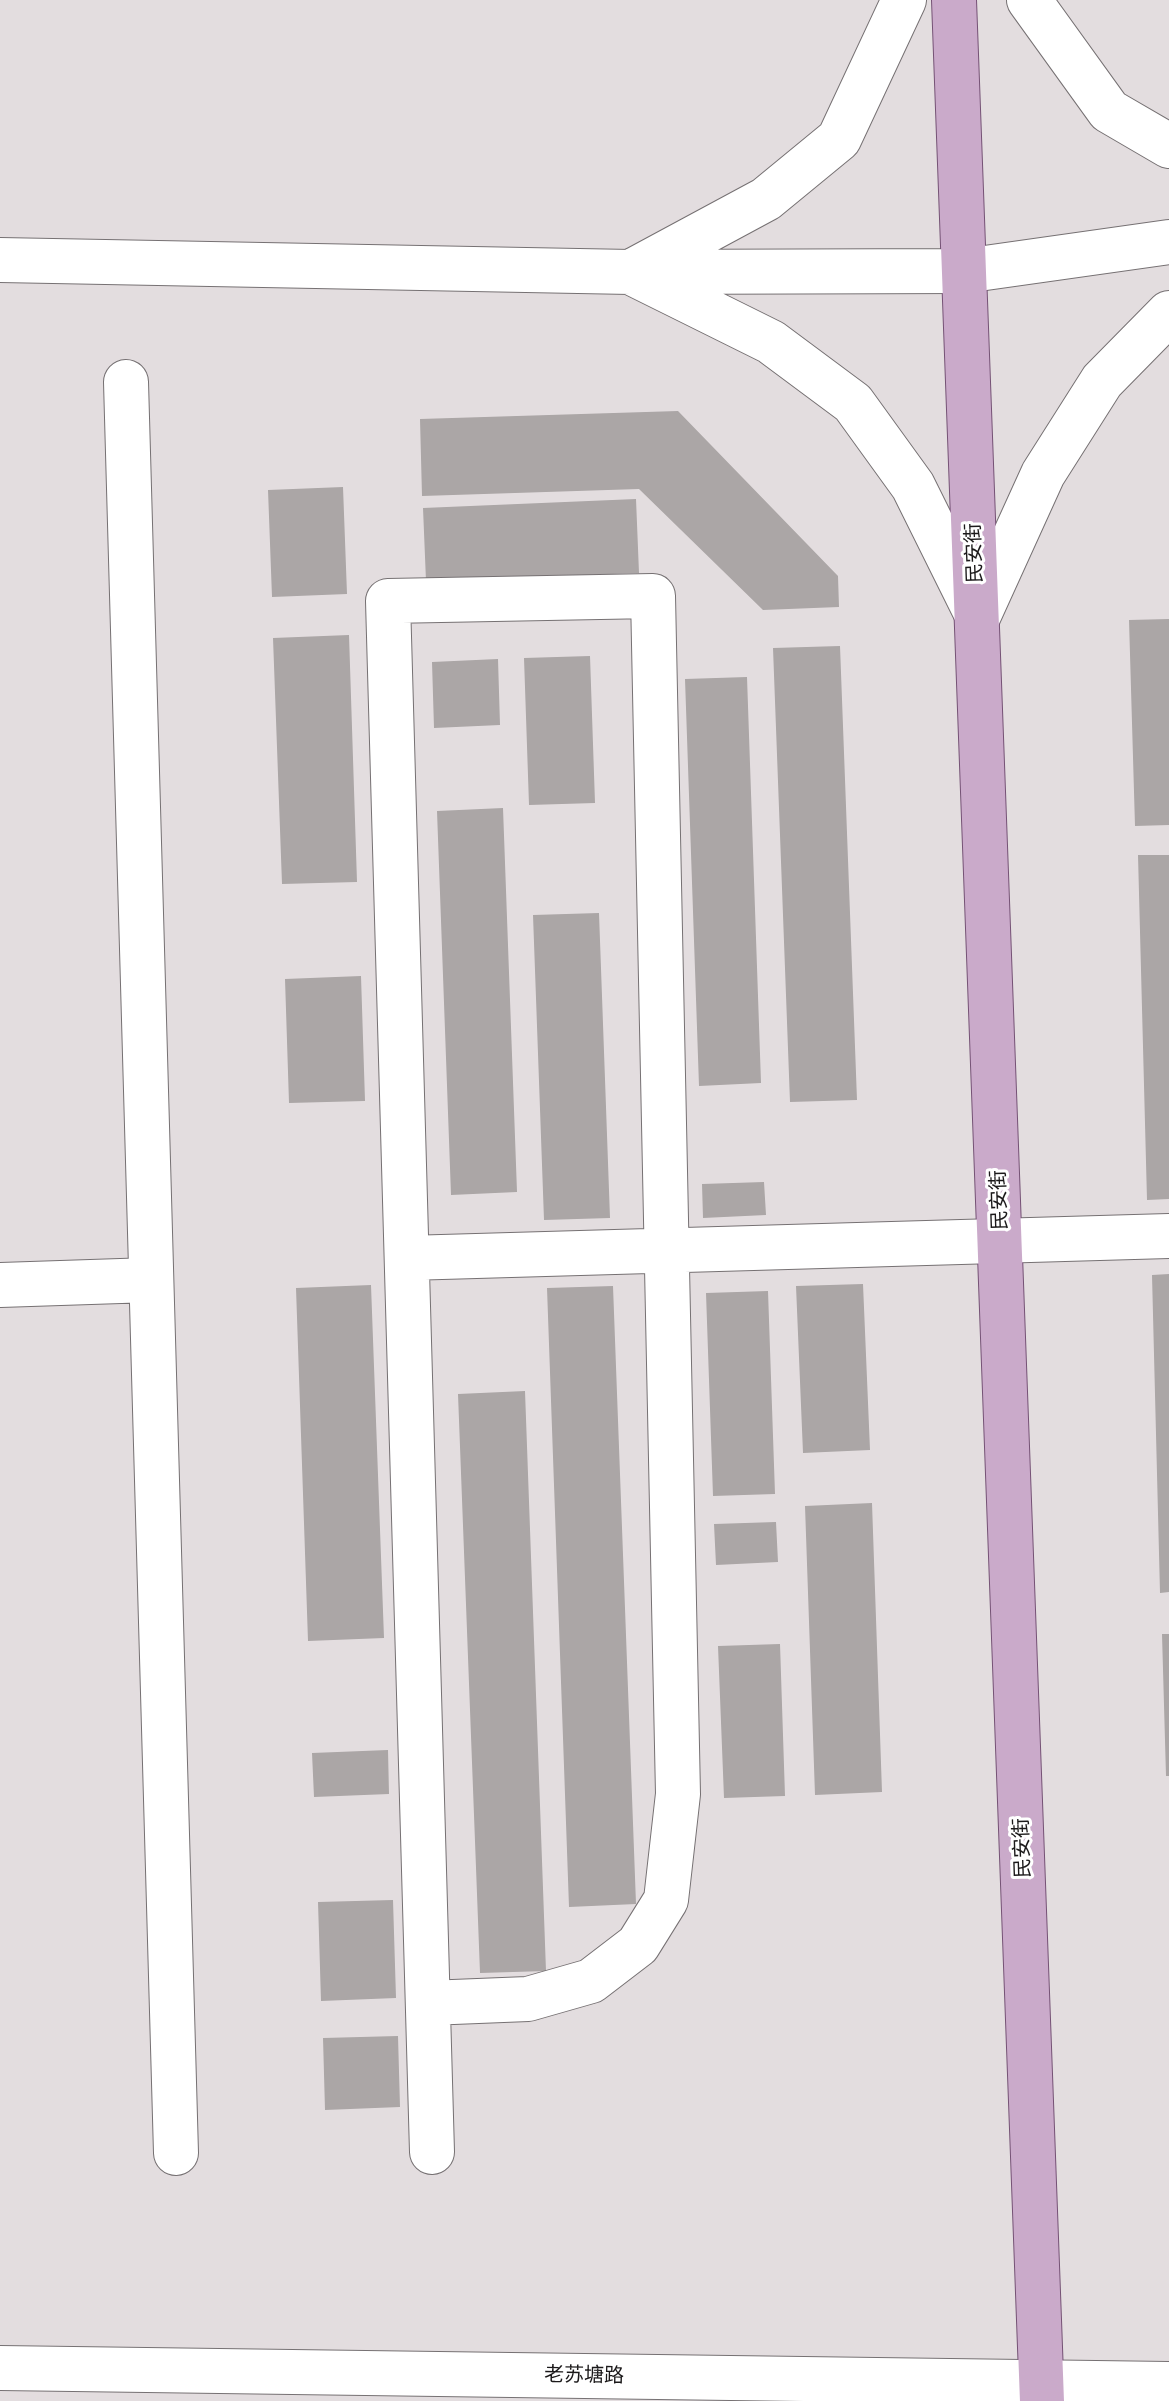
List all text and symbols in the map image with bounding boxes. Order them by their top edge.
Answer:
street label: 民安街 [962,523,988,583]
street label: 民安街 [987,1170,1013,1230]
street label: 民安街 [1010,1818,1036,1878]
street label: 老苏塘路 [544,2363,624,2389]

